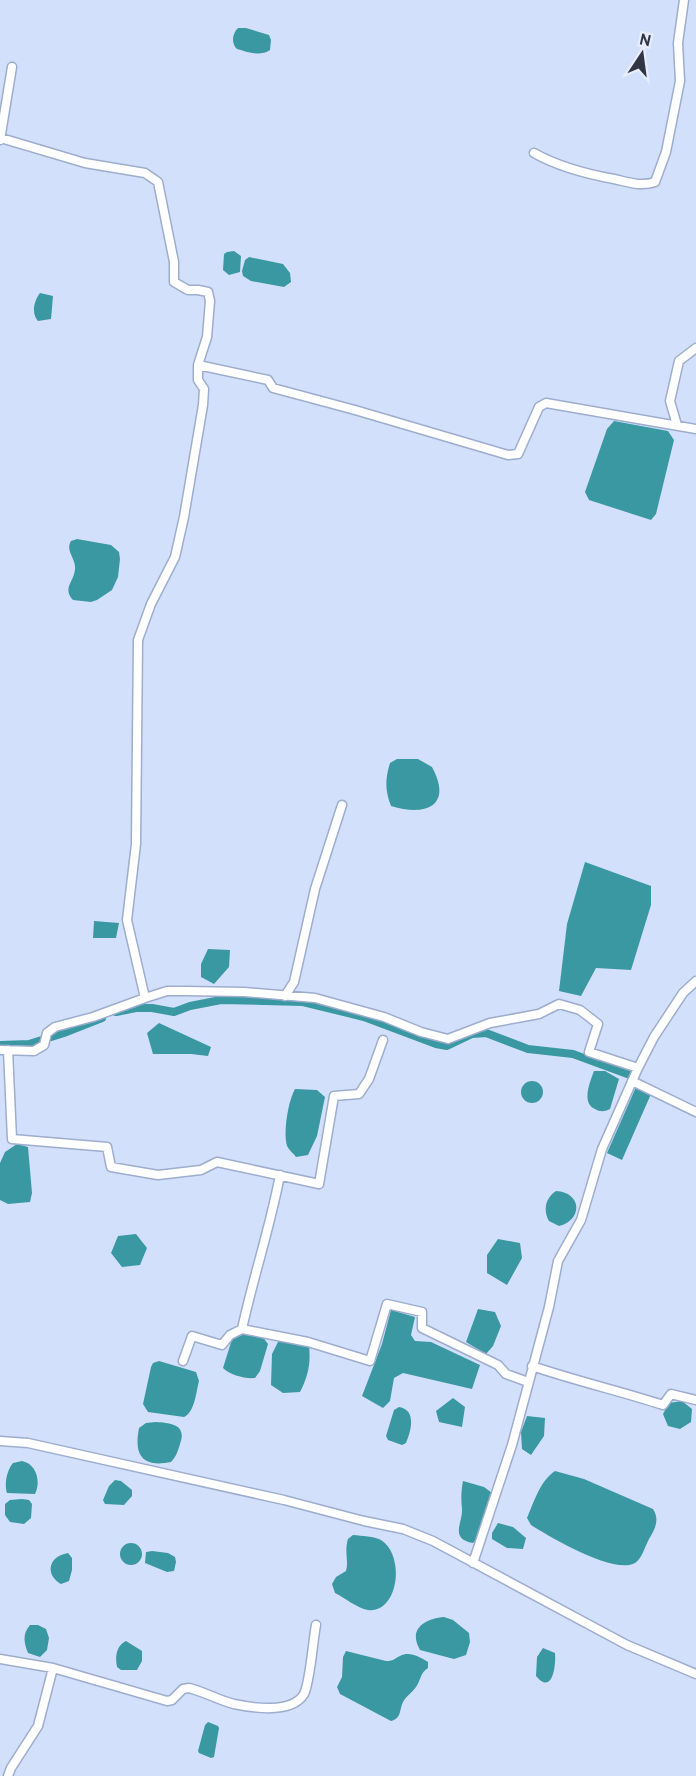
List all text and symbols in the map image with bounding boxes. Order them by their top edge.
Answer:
north arrow [612,24,672,84]
text: N [637,30,653,52]

